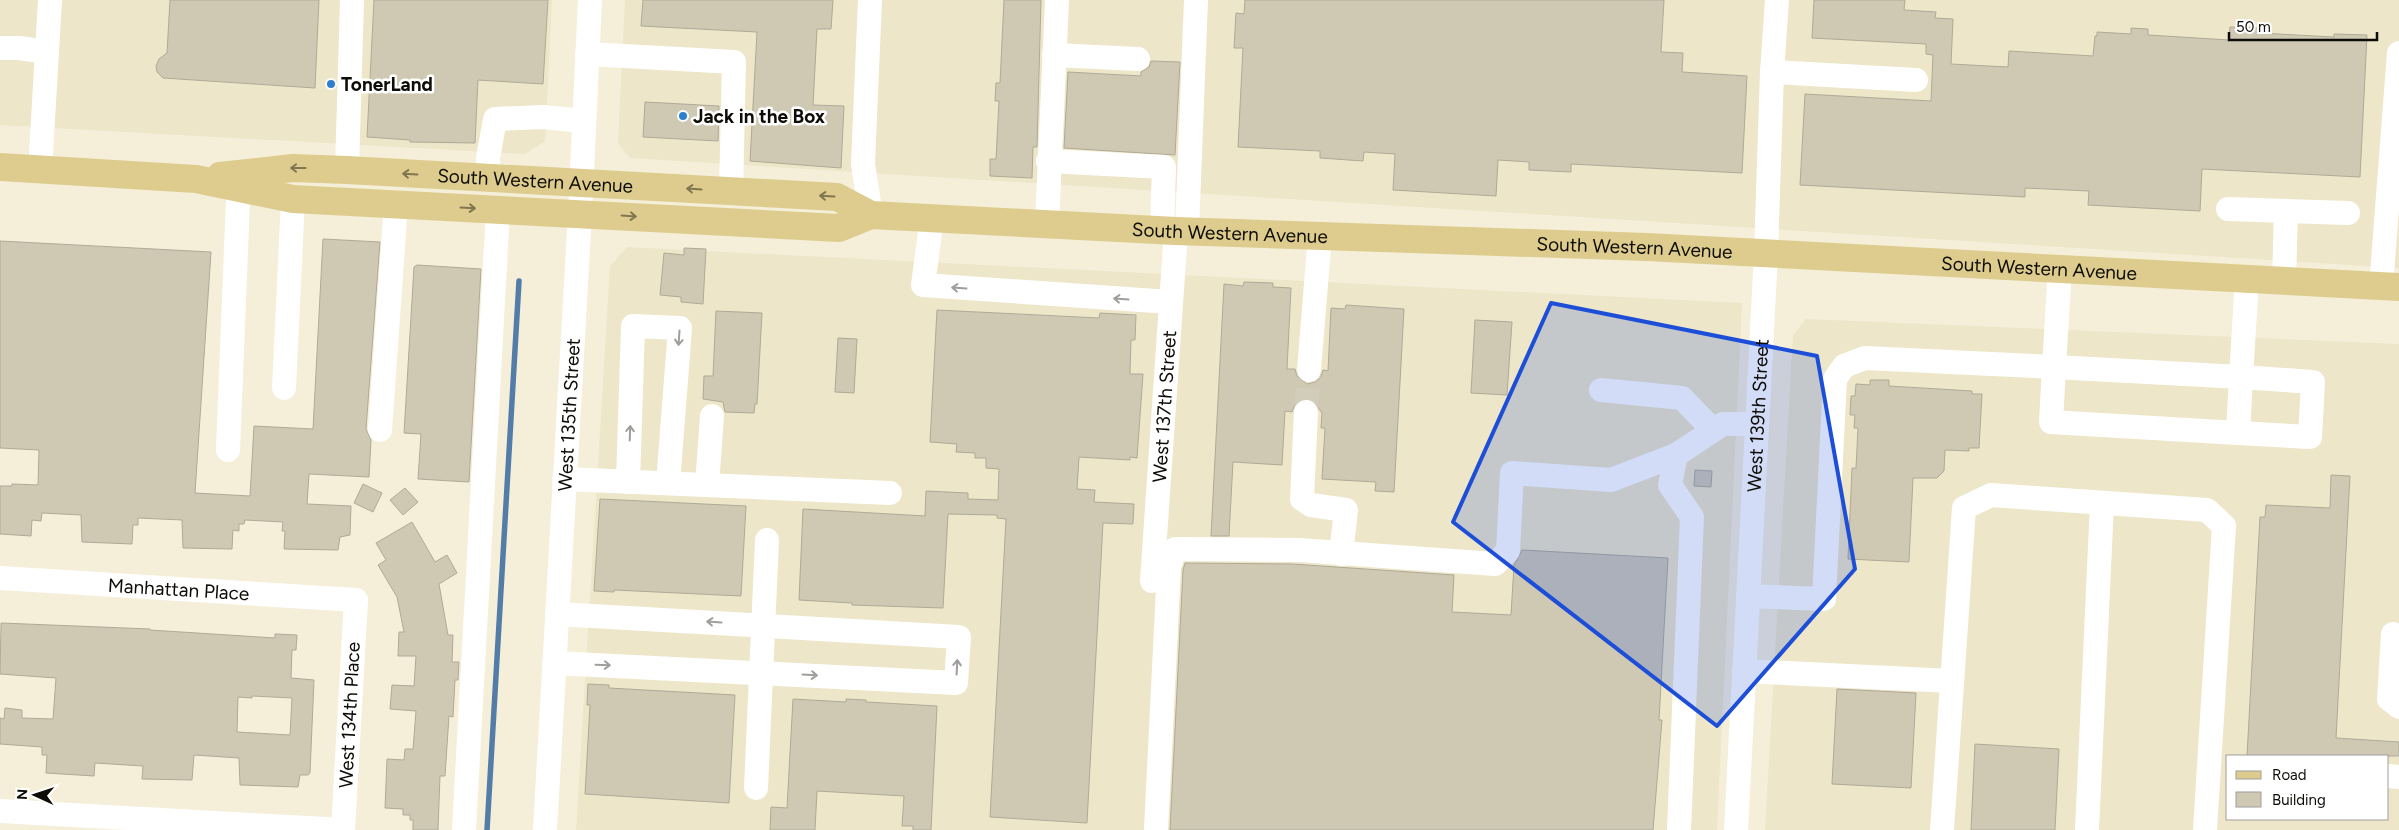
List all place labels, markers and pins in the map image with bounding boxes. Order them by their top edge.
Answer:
place label: TonerLand [341,73,433,96]
marker: TonerLand [325,78,337,90]
place label: Jack in the Box [693,105,825,128]
marker: Jack in the Box [677,110,689,122]

